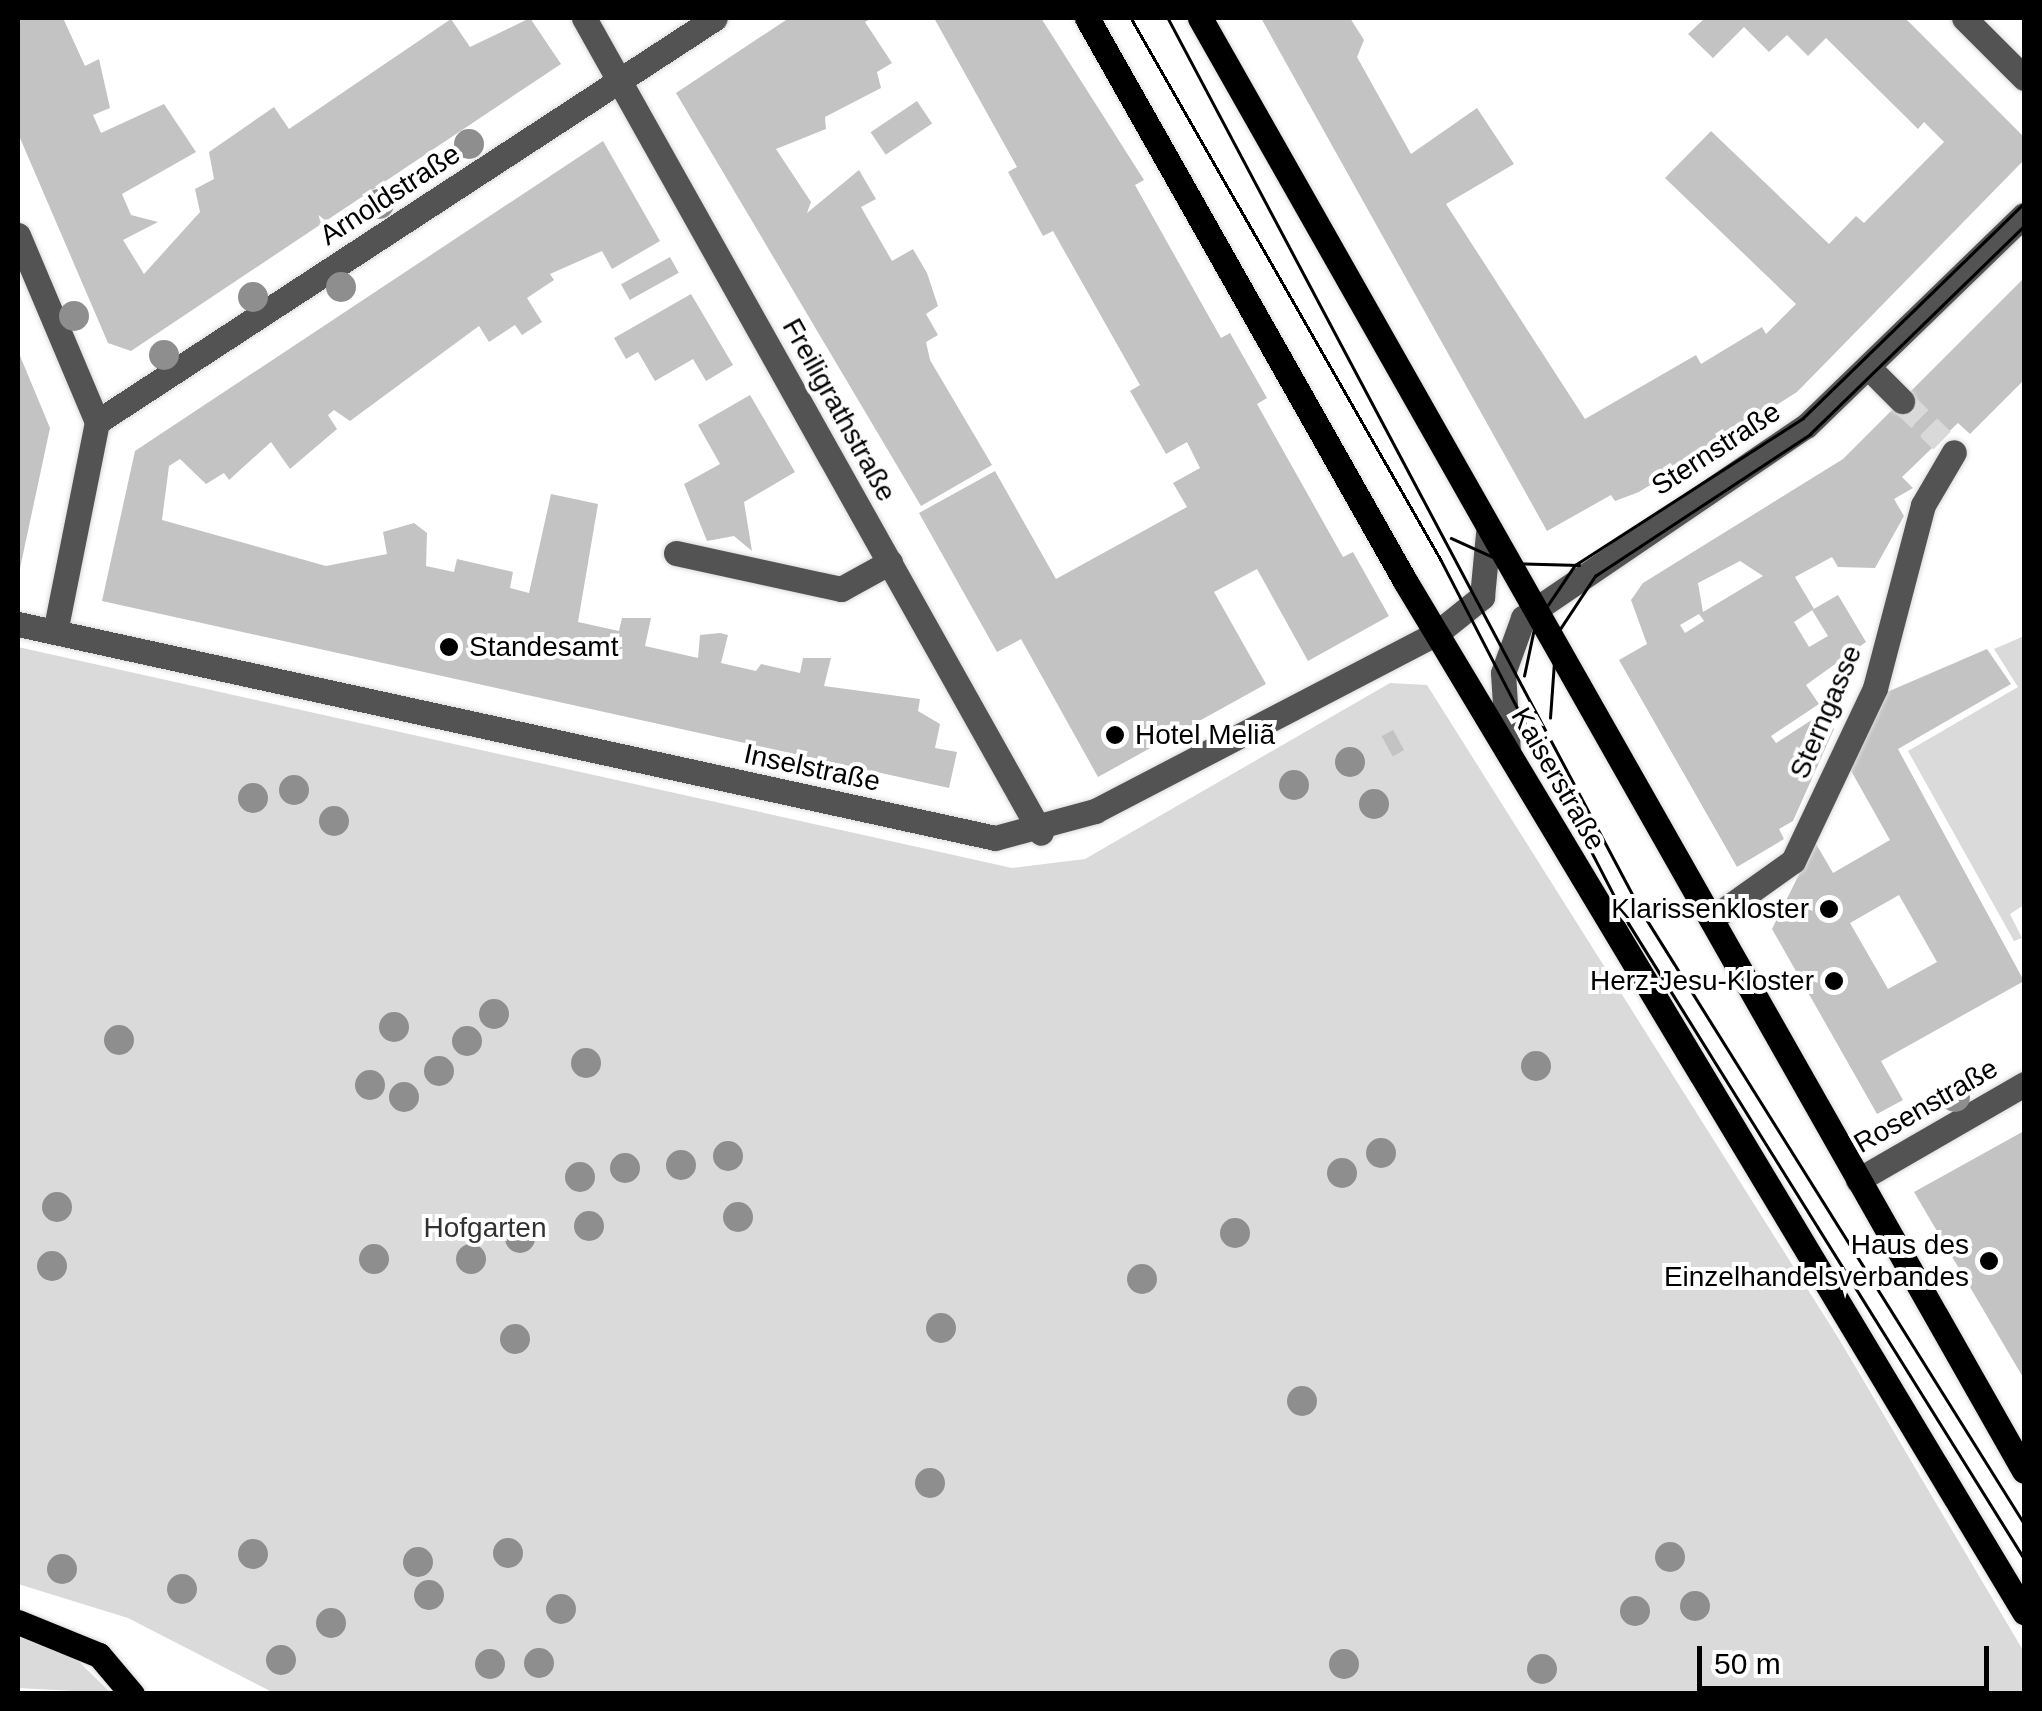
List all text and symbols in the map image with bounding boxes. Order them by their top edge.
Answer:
street label: Arnoldstraße [314,137,466,253]
street label: Freiligrathstraße [775,313,903,507]
street label: Sternstraße [1646,395,1786,503]
place label: Standesamt [469,630,618,664]
marker: Standesamt [438,636,460,658]
street label: Sterngasse [1783,640,1869,784]
street label: Kaiserstraße [1504,702,1612,856]
place label: Hotel Meliã [1135,718,1275,752]
marker: Hotel Meliã [1104,724,1126,746]
street label: Inselstraße [741,737,883,799]
place label: Klarissenkloster [1611,892,1809,926]
marker: Klarissenkloster [1818,898,1840,920]
place label: Herz-Jesu-Kloster [1590,964,1814,998]
marker: Herz-Jesu-Kloster [1823,970,1845,992]
street label: Rosenstraße [1848,1051,2004,1161]
park label: Hofgarten [424,1211,546,1245]
place label: Haus des Einzelhandelsverbandes [1664,1228,1969,1294]
marker: Haus des Einzelhandelsverbandes [1978,1250,2000,1272]
scale bar [1702,1626,1994,1688]
text: 50 m [1714,1647,1781,1680]

